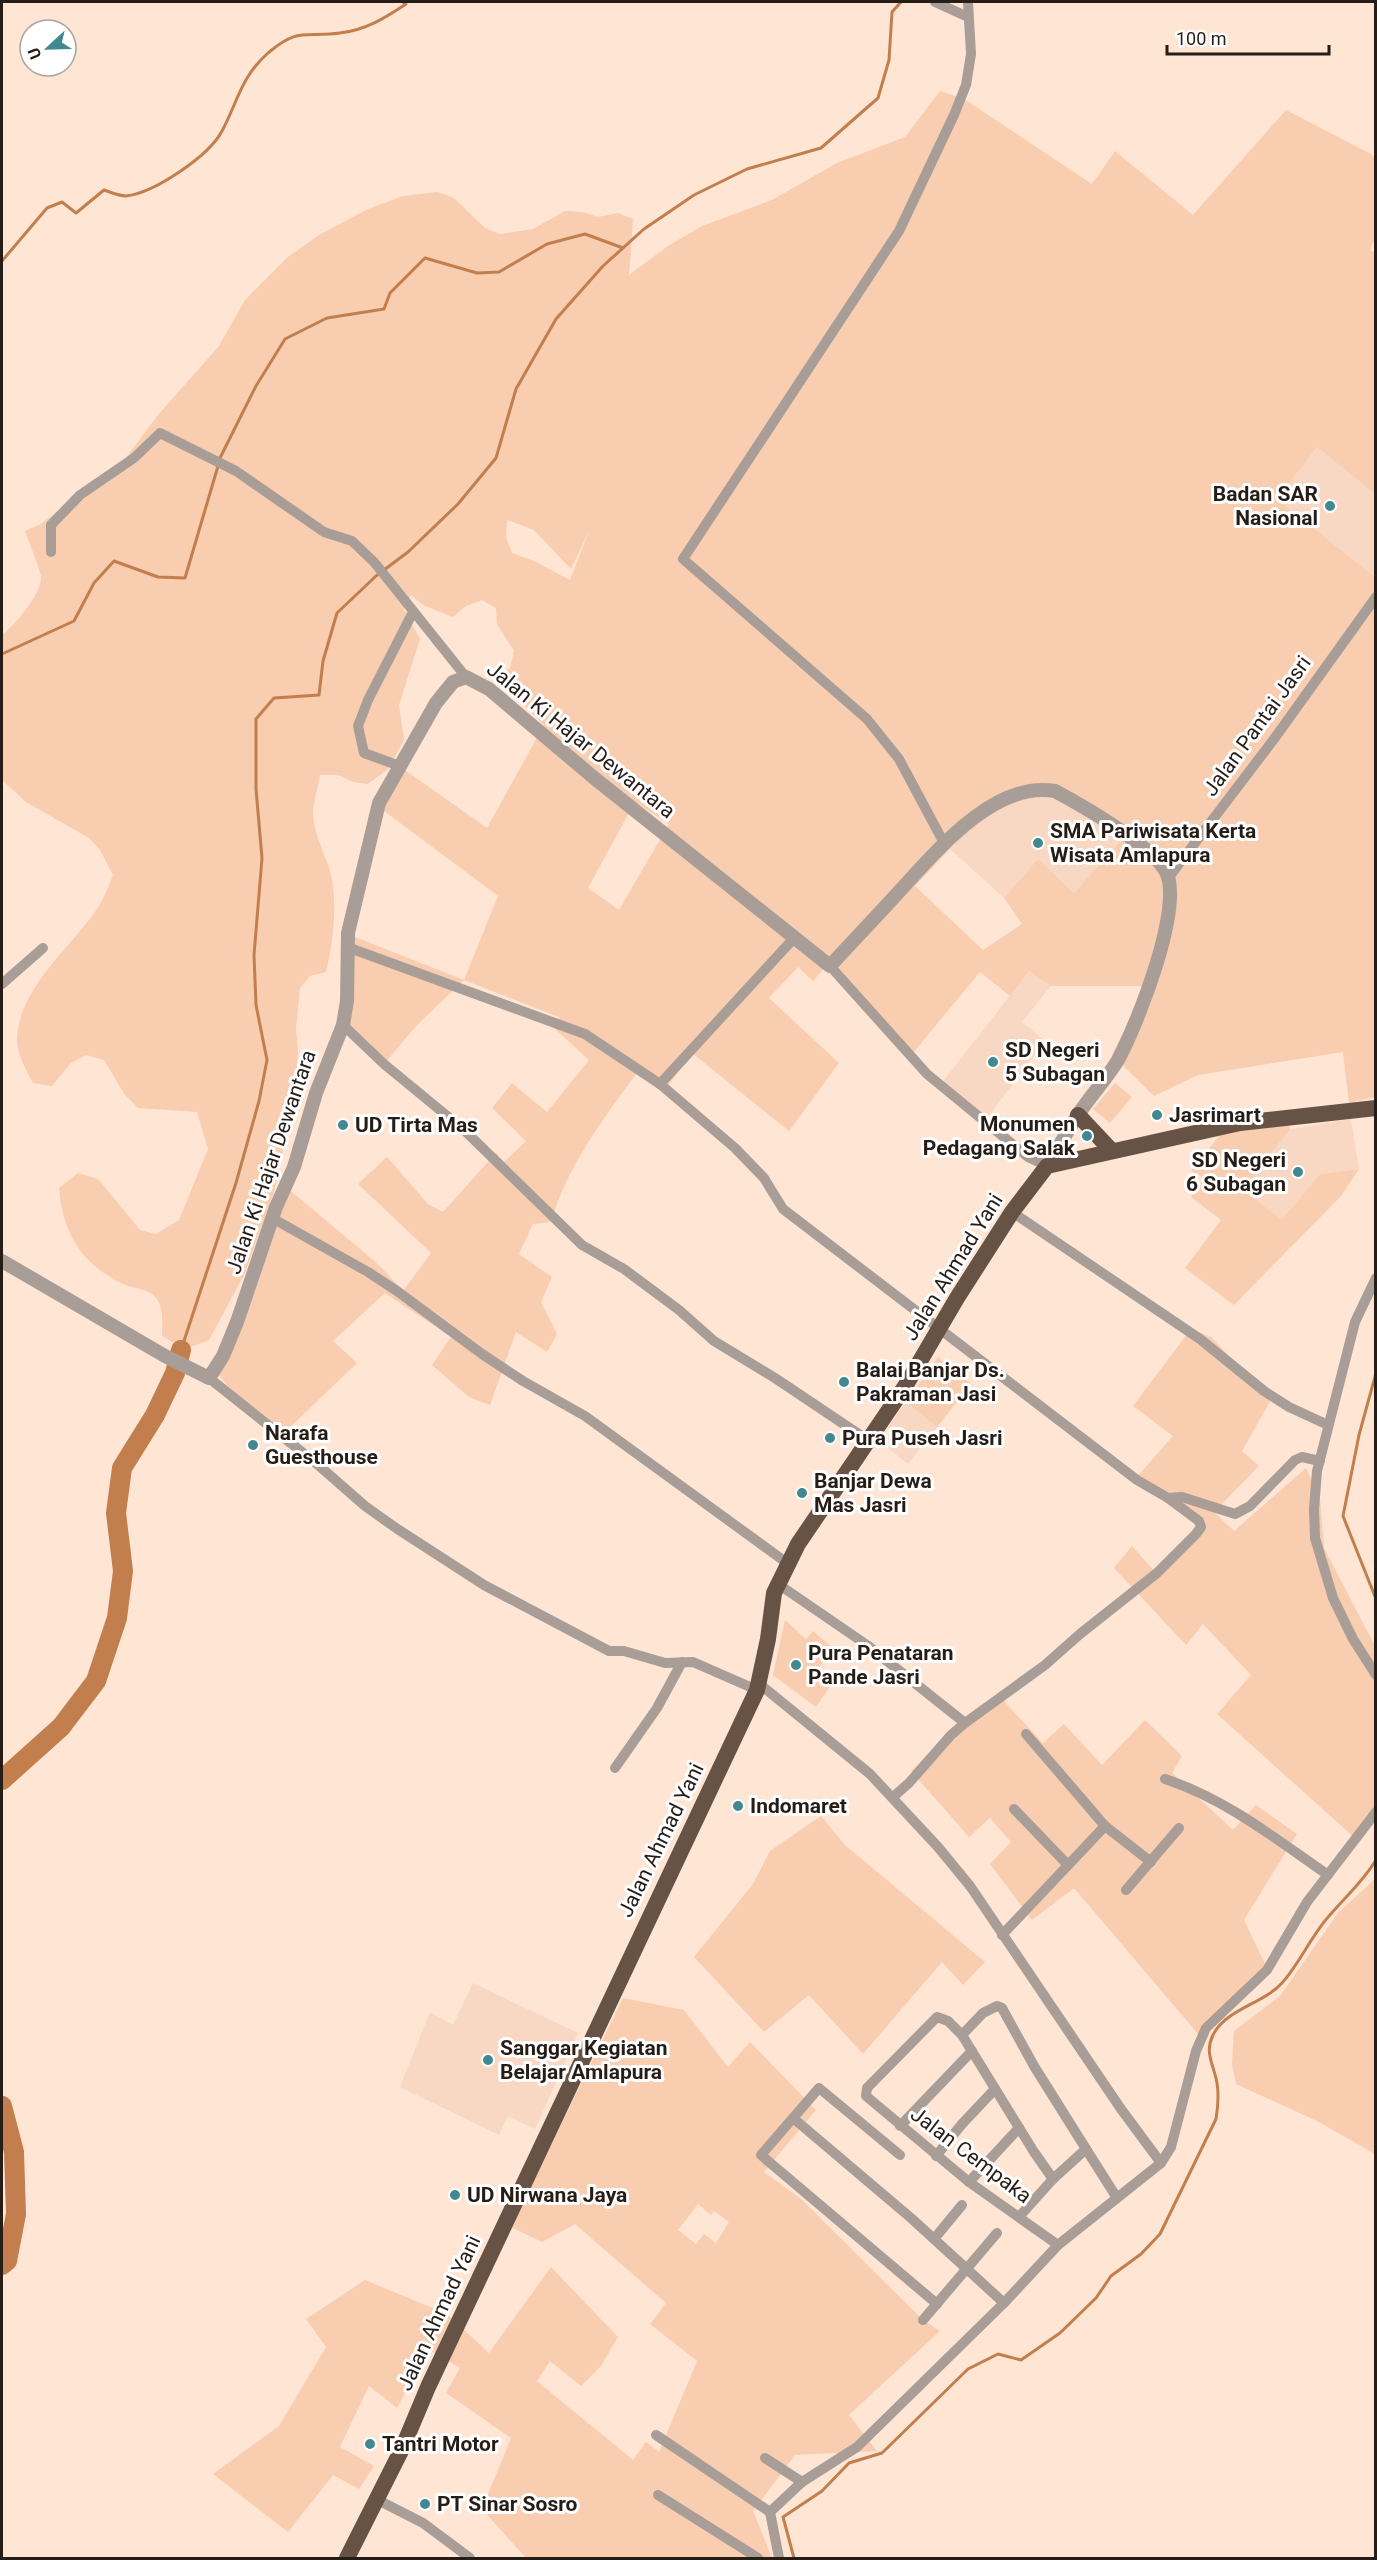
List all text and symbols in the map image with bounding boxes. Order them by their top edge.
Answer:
north arrow [18,18,78,78]
scale bar [1167,18,1329,56]
text: 100 m [1176,28,1227,49]
text: U [24,45,45,62]
place label: Badan SAR Nasional [1213,482,1318,530]
marker: Badan SAR Nasional [1323,499,1337,513]
street label: Jalan Pantai Jasri [1198,651,1316,801]
street label: Jalan Ki Hajar Dewantara [482,657,680,823]
place label: SMA Pariwisata Kerta Wisata Amlapura [1050,819,1256,867]
marker: SMA Pariwisata Kerta Wisata Amlapura [1031,836,1045,850]
place label: SD Negeri 5 Subagan [1005,1038,1105,1086]
street label: Jalan Ki Hajar Dewantara [221,1047,321,1277]
marker: SD Negeri 5 Subagan [986,1055,1000,1069]
place label: Jasrimart [1169,1103,1261,1127]
marker: Jasrimart [1150,1108,1164,1122]
place label: Monumen Pedagang Salak [923,1112,1076,1160]
place label: UD Tirta Mas [355,1113,478,1137]
marker: UD Tirta Mas [336,1118,350,1132]
marker: Monumen Pedagang Salak [1080,1129,1094,1143]
place label: SD Negeri 6 Subagan [1186,1148,1286,1196]
marker: SD Negeri 6 Subagan [1291,1165,1305,1179]
street label: Jalan Ahmad Yani [898,1189,1008,1345]
place label: Balai Banjar Ds. Pakraman Jasi [856,1358,1005,1406]
marker: Balai Banjar Ds. Pakraman Jasi [837,1375,851,1389]
place label: Narafa Guesthouse [265,1421,378,1469]
place label: Pura Puseh Jasri [842,1426,1003,1450]
marker: Pura Puseh Jasri [823,1431,837,1445]
marker: Narafa Guesthouse [246,1438,260,1452]
place label: Banjar Dewa Mas Jasri [814,1469,932,1517]
marker: Banjar Dewa Mas Jasri [795,1486,809,1500]
place label: Pura Penataran Pande Jasri [808,1641,954,1689]
marker: Pura Penataran Pande Jasri [789,1658,803,1672]
street label: Jalan Ahmad Yani [613,1759,709,1921]
place label: Indomaret [750,1794,847,1818]
marker: Indomaret [731,1799,745,1813]
place label: Sanggar Kegiatan Belajar Amlapura [500,2036,667,2084]
marker: Sanggar Kegiatan Belajar Amlapura [481,2053,495,2067]
street label: Jalan Cempaka [906,2102,1036,2208]
place label: UD Nirwana Jaya [467,2183,627,2207]
marker: UD Nirwana Jaya [448,2188,462,2202]
street label: Jalan Ahmad Yani [393,2232,485,2394]
place label: Tantri Motor [382,2432,499,2456]
marker: Tantri Motor [363,2437,377,2451]
place label: PT Sinar Sosro [437,2492,578,2516]
marker: PT Sinar Sosro [418,2497,432,2511]

